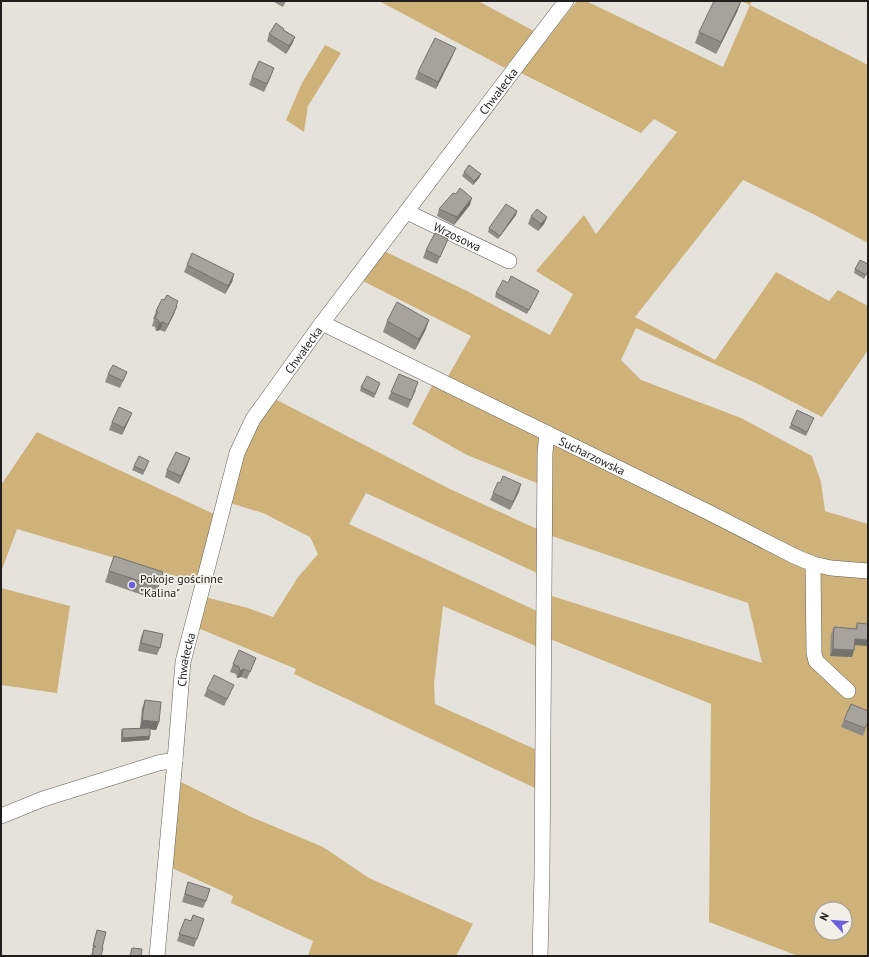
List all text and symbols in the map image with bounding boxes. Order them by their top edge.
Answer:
street label: Chwałecka [475,65,520,117]
street label: Wrzosowa [431,218,484,254]
street label: Chwałecka [281,323,325,376]
street label: Sucharzowska [557,433,628,478]
place label: Pokoje gościnne "Kalina" [140,571,223,600]
marker: Pokoje gościnne "Kalina" [127,580,137,590]
street label: Chwałecka [174,631,198,687]
north arrow [813,901,853,941]
text: N [816,910,832,923]

